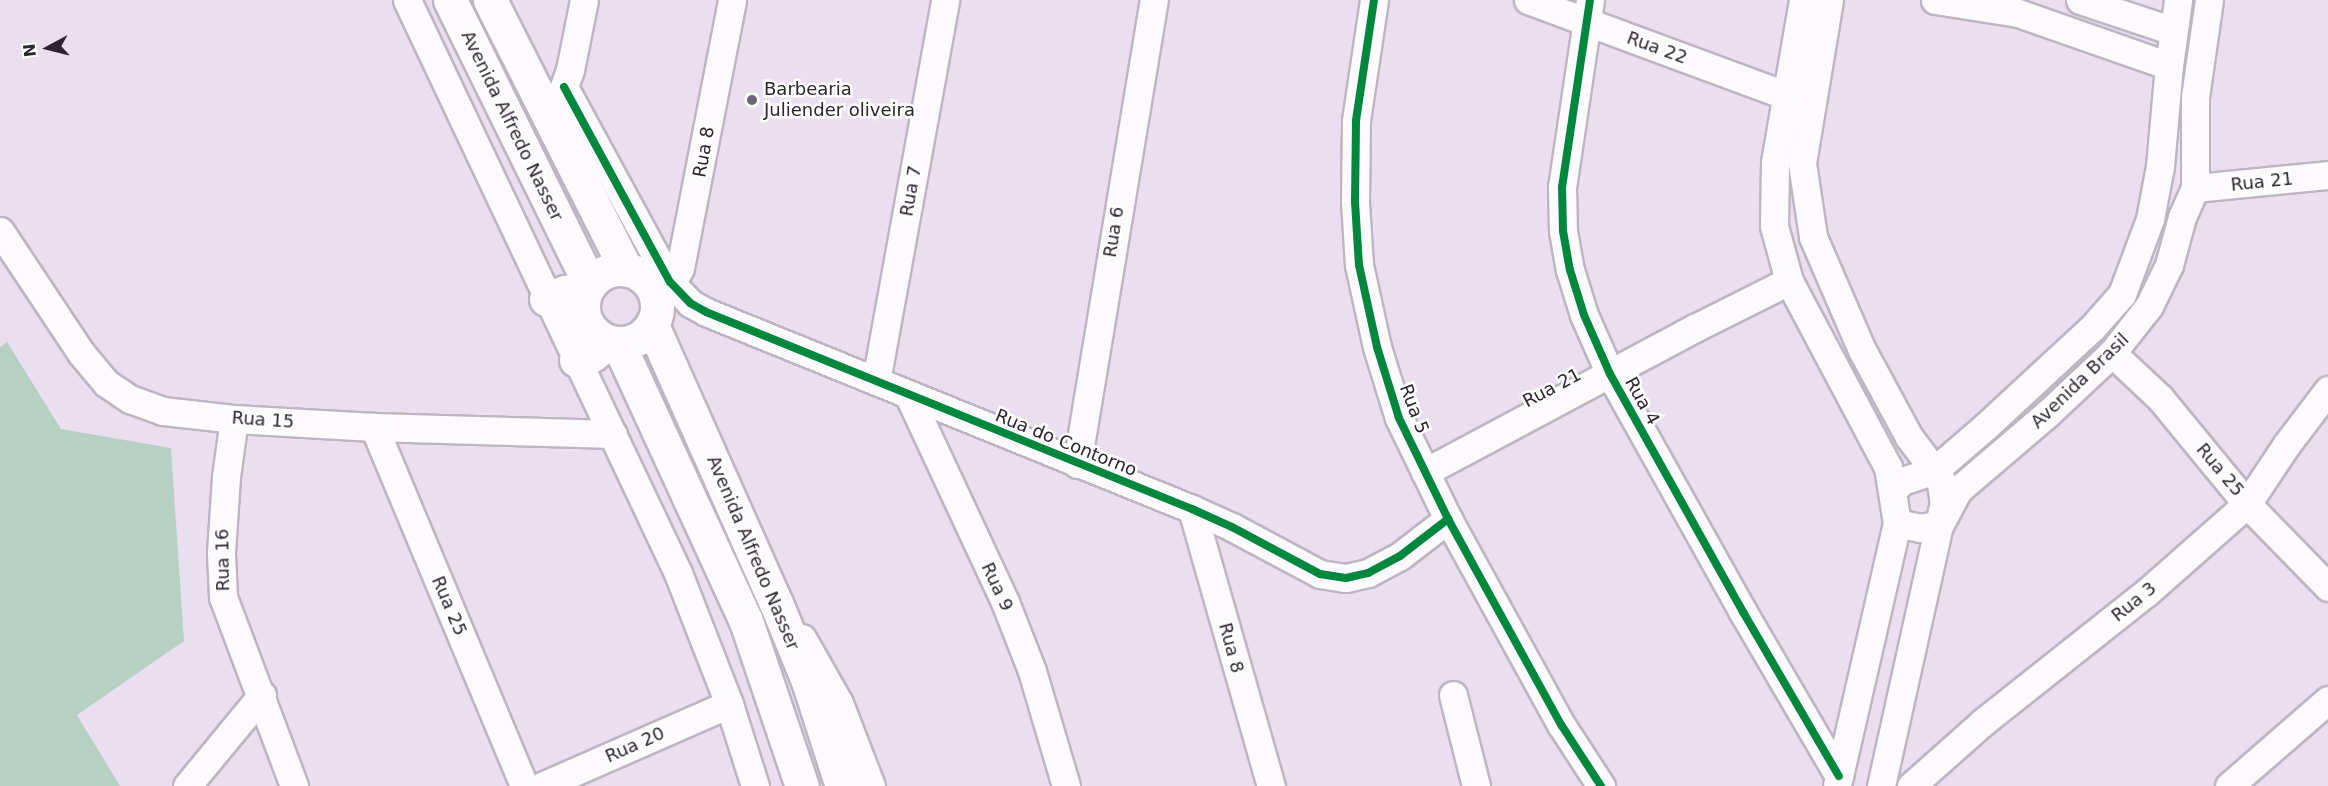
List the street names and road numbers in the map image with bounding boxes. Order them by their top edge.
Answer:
street label: Avenida Alfredo Nasser [456,27,568,225]
street label: Rua 22 [1624,27,1690,69]
street label: Rua 8 [689,125,719,179]
street label: Rua 7 [896,164,926,218]
street label: Rua 21 [2230,168,2294,196]
street label: Rua 6 [1099,205,1129,259]
street label: Avenida Brasil [2027,329,2133,433]
street label: Rua 21 [1519,364,1585,412]
street label: Rua 4 [1620,373,1664,429]
street label: Rua 5 [1395,381,1433,437]
street label: Rua do Contorno [992,405,1140,481]
street label: Rua 15 [231,407,295,433]
street label: Rua 25 [2192,439,2248,501]
street label: Avenida Alfredo Nasser [702,453,804,653]
street label: Rua 16 [212,528,234,592]
street label: Rua 9 [976,559,1018,615]
street label: Rua 25 [427,573,471,639]
street label: Rua 3 [2107,577,2161,627]
street label: Rua 8 [1214,620,1248,676]
street label: Rua 20 [602,722,668,768]

